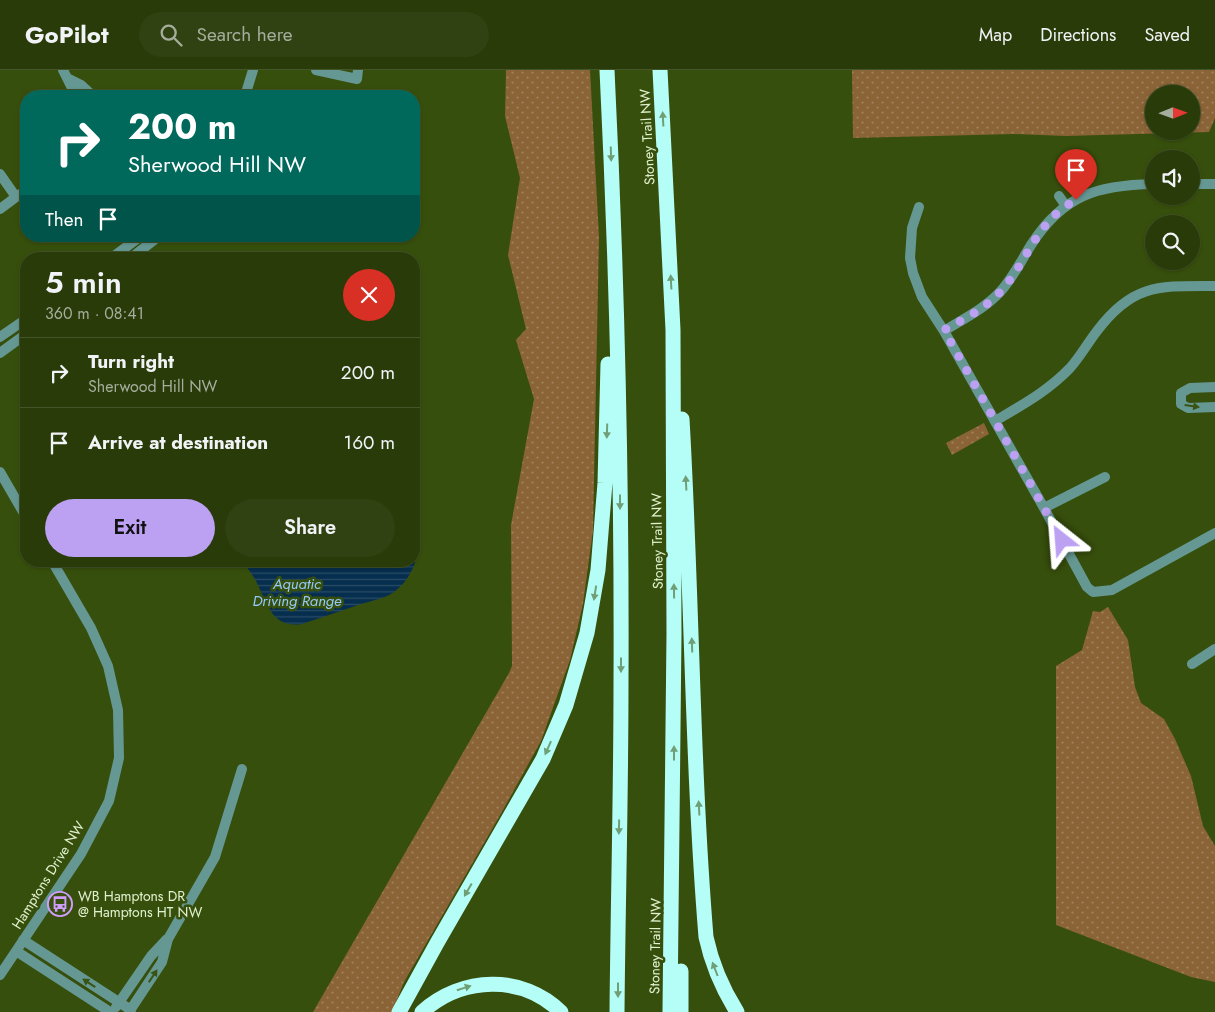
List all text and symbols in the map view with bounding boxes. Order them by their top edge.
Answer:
search box [139,12,489,57]
text: GoPilot [25,17,109,52]
icon: search [157,21,185,49]
text: Search here [197,21,293,48]
text: Map [979,22,1012,48]
text: Directions [1040,22,1116,48]
text: Saved [1144,22,1190,48]
north arrow [1145,85,1200,140]
map controls [1145,85,1200,270]
street label: Stoney Trail NW [634,88,660,186]
text: 200 m [128,102,237,152]
icon: right [45,110,110,175]
one-way arrow [658,111,666,127]
one-way arrow [607,146,615,162]
text: Sherwood Hill NW [128,148,306,180]
pin [1055,149,1097,200]
button: sound [1145,150,1200,205]
icon: arrive [1062,156,1090,184]
icon: arrive [94,205,122,233]
text: Then [45,206,84,233]
button: search [1145,215,1200,270]
text: 5 min [45,261,122,304]
button: close [343,269,395,321]
one-way arrow [666,274,674,290]
text: 360 m · 08:41 [45,302,144,325]
text: Turn right [88,348,174,375]
icon: right [45,359,73,387]
text: 200 m [341,359,395,386]
text: Sherwood Hill NW [88,375,217,398]
one-way arrow [1185,402,1201,410]
one-way arrow [602,423,610,439]
icon: arrive [45,429,73,457]
text: Arrive at destination [88,429,268,456]
text: 160 m [344,429,395,456]
one-way arrow [681,475,689,491]
street label: Stoney Trail NW [646,493,668,589]
one-way arrow [616,495,624,511]
button: Exit [45,499,215,557]
button: Share [225,499,395,557]
position arrow [1035,513,1087,565]
water label: Aquatic Driving Range [252,573,342,612]
one-way arrow [670,583,678,599]
one-way arrow [590,585,598,601]
one-way arrow [688,637,696,653]
one-way arrow [617,657,625,673]
one-way arrow [544,741,552,755]
one-way arrow [670,745,678,761]
one-way arrow [694,800,702,816]
street label: Hamptons Drive NW [7,817,89,933]
one-way arrow [615,820,623,836]
one-way arrow [464,882,472,897]
place label: WB Hamptons DR @ Hamptons HT NW [78,886,202,922]
bus stop icon: WB Hamptons DR @ Hamptons HT NW [47,891,73,917]
street label: Stoney Trail NW [644,898,666,994]
one-way arrow [710,962,718,976]
one-way arrow [148,969,158,982]
one-way arrow [83,979,96,988]
one-way arrow [614,982,622,998]
one-way arrow [456,984,471,992]

